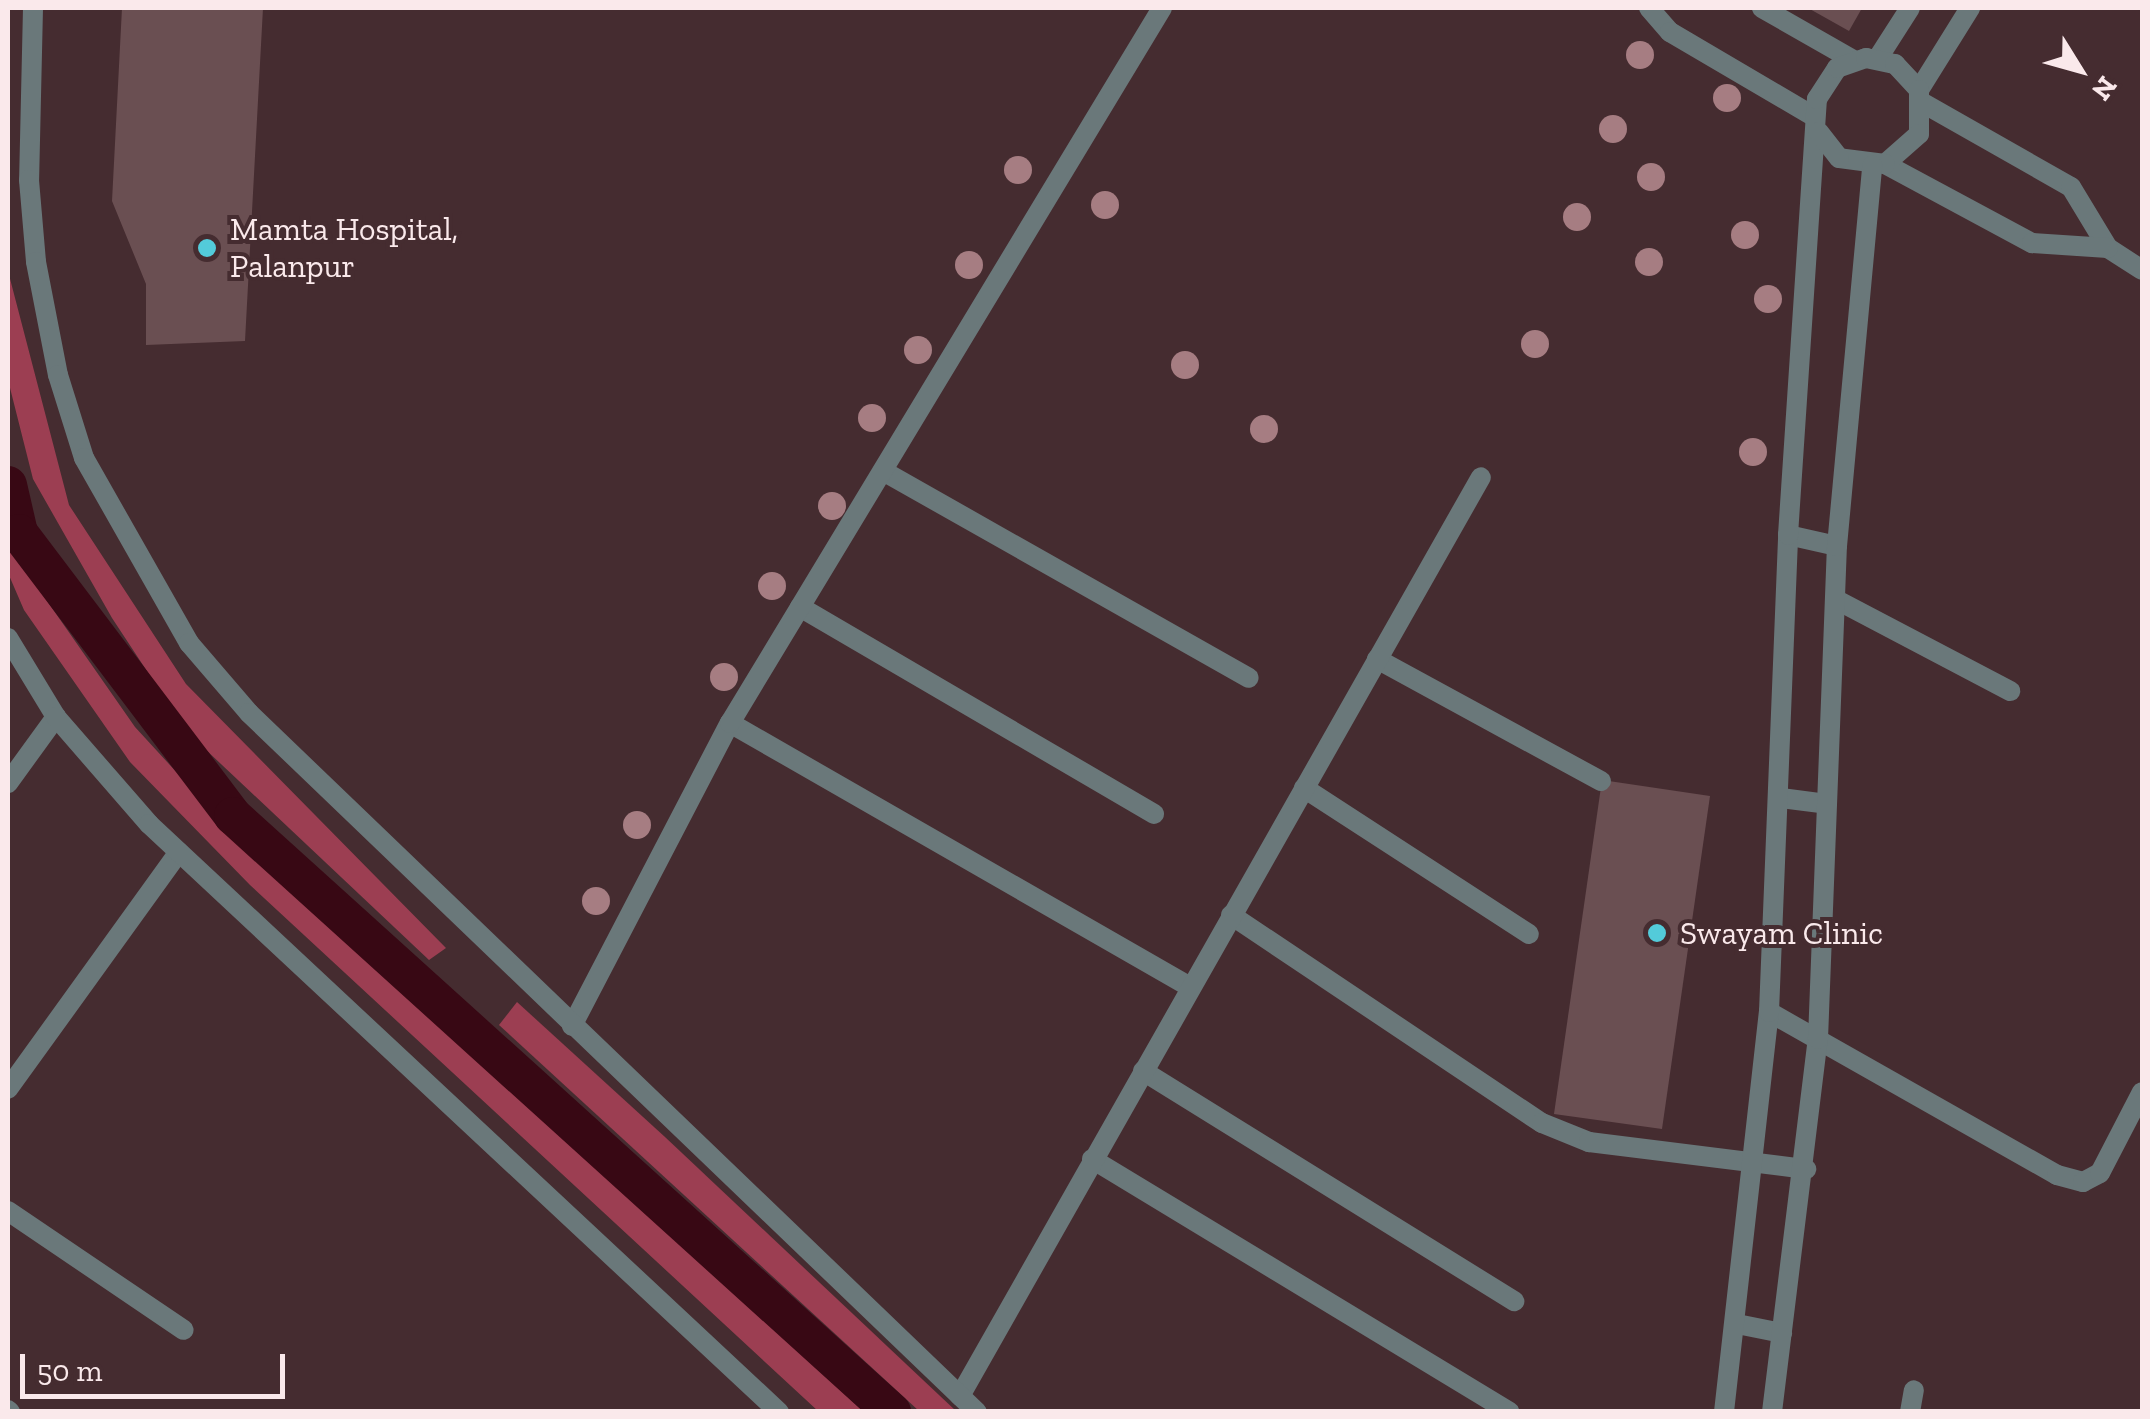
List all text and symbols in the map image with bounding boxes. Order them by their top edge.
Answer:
north arrow [2030,20,2130,120]
text: N [2085,70,2124,107]
place label: Mamta Hospital, Palanpur [230,211,458,286]
marker: Mamta Hospital, Palanpur [194,235,220,261]
place label: Swayam Clinic [1680,914,1883,952]
marker: Swayam Clinic [1644,920,1670,946]
scale bar [25,1334,290,1396]
text: 50 m [37,1353,102,1389]

